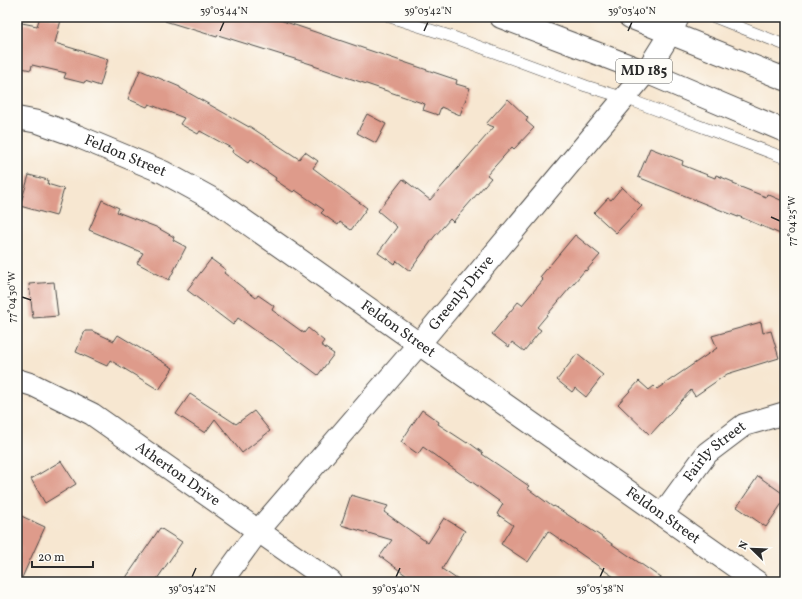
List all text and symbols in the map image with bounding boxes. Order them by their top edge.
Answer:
text: 39°03'44"N [200,4,249,18]
text: 39°03'42"N [404,4,452,18]
text: 39°03'40"N [608,4,657,18]
road number: MD 185 [616,59,672,83]
street label: Feldon Street [81,130,169,183]
text: 77°04'25"W [785,196,799,246]
street label: Greenly Drive [424,251,499,335]
text: 77°04'30"W [5,271,19,323]
street label: Feldon Street [356,295,440,363]
street label: Fairly Street [679,416,751,487]
street label: Atherton Drive [131,437,224,511]
street label: Feldon Street [621,482,704,549]
north arrow [732,529,772,569]
text: N [736,539,753,552]
scale bar [32,543,93,569]
text: 20 m [38,550,65,566]
text: 39°03'42"N [168,582,216,596]
text: 39°03'40"N [372,582,421,596]
text: 39°03'38"N [576,582,624,596]

